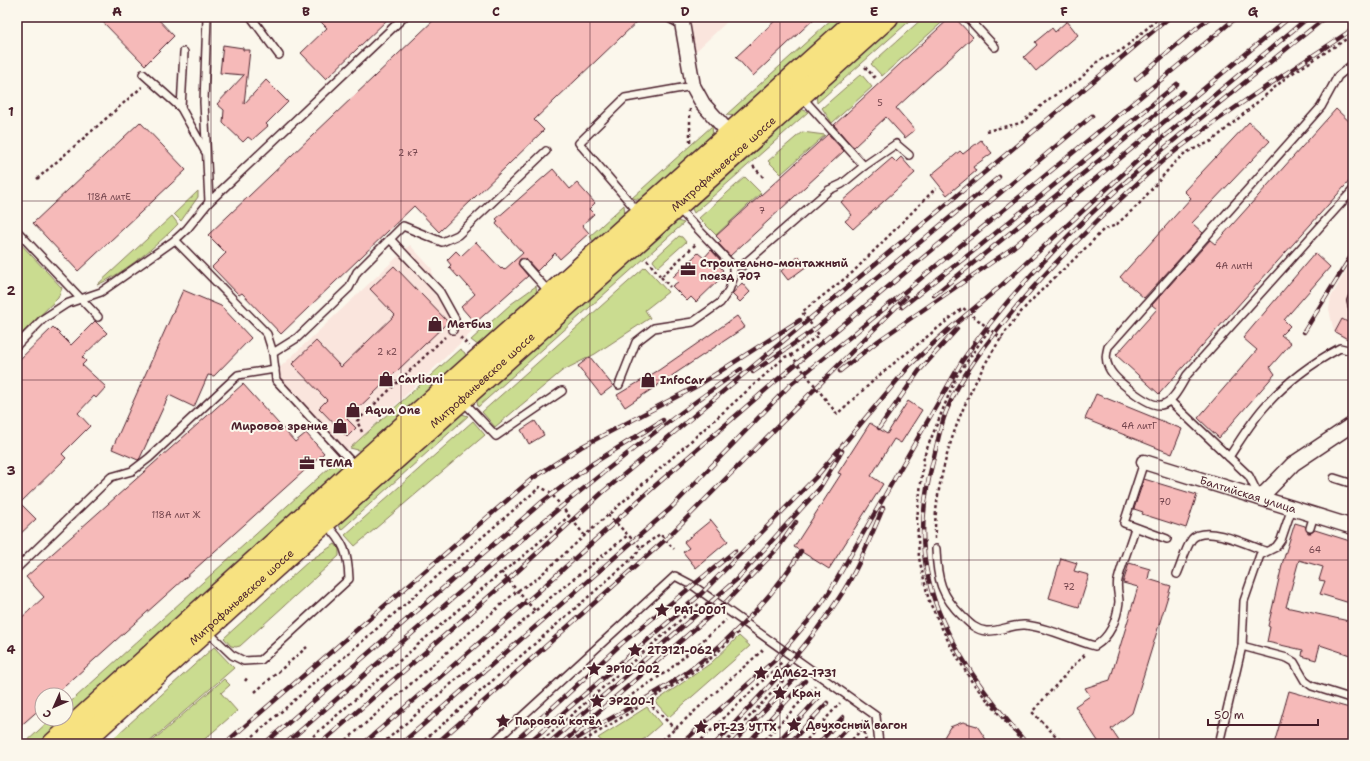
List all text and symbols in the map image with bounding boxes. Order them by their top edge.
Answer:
text: A [112,3,122,20]
text: B [302,3,310,20]
text: C [492,3,500,20]
text: D [680,3,690,20]
text: E [870,3,879,20]
text: F [1060,3,1068,20]
text: G [1248,3,1259,20]
house number: 5 [877,97,883,109]
text: 1 [8,103,14,120]
street label: Митрофаньевское шоссе [668,113,779,215]
house number: 2 к7 [398,147,418,159]
house number: 118А литЕ [87,191,131,203]
house number: 7 [759,205,765,217]
place label: Строительно-монтажный поезд 707 [700,256,848,284]
office icon: Строительно-монтажный поезд 707 [679,260,697,278]
house number: 4А литН [1215,260,1253,272]
text: 2 [6,282,16,299]
shop icon: Метбиз [426,315,444,333]
place label: Метбиз [447,317,492,332]
street label: Митрофаньевское шоссе [426,329,538,431]
house number: 2 к2 [377,346,397,358]
shop icon: Carlioni [377,370,395,388]
shop icon: InfoCar [639,371,657,389]
place label: Carlioni [398,372,443,387]
place label: InfoCar [660,373,704,388]
shop icon: Aqua One [344,401,362,419]
place label: Aqua One [365,403,421,418]
shop icon: Мировое зрение [331,417,349,435]
place label: Мировое зрение [231,419,328,434]
house number: 4А литГ [1121,420,1157,432]
office icon: ТЕМА [298,454,316,472]
place label: ТЕМА [319,456,353,471]
text: 3 [6,462,16,479]
street label: Балтийская улица [1198,472,1298,516]
house number: 70 [1159,496,1171,508]
house number: 118А лит Ж [152,509,201,521]
house number: 64 [1309,544,1321,556]
street label: Митрофаньевское шоссе [186,546,297,648]
house number: 72 [1063,581,1075,593]
place icon: РА1-0001 [653,601,671,619]
place label: РА1-0001 [674,603,726,618]
text: 4 [6,641,16,658]
place icon: 2ТЭ121-062 [626,641,644,659]
place label: 2ТЭ121-062 [647,643,712,658]
place icon: ЭР10-002 [585,660,603,678]
place label: ЭР10-002 [606,662,660,677]
place icon: ДМ62-1731 [752,664,770,682]
place label: ДМ62-1731 [773,666,836,681]
place icon: Кран [771,684,789,702]
place label: Кран [792,686,821,701]
north arrow [34,687,74,727]
place icon: ЭР200-1 [588,692,606,710]
place label: ЭР200-1 [609,694,655,709]
scale bar [1208,701,1318,727]
text: С [39,706,55,721]
text: 50 m [1214,707,1244,723]
place icon: Паровой котёл [494,712,512,730]
place label: Паровой котёл [515,714,602,729]
place icon: Двухосный вагон [785,716,803,734]
place icon: РТ-23 УТТХ [692,718,710,736]
place label: Двухосный вагон [806,718,907,733]
place label: РТ-23 УТТХ [713,720,777,735]

